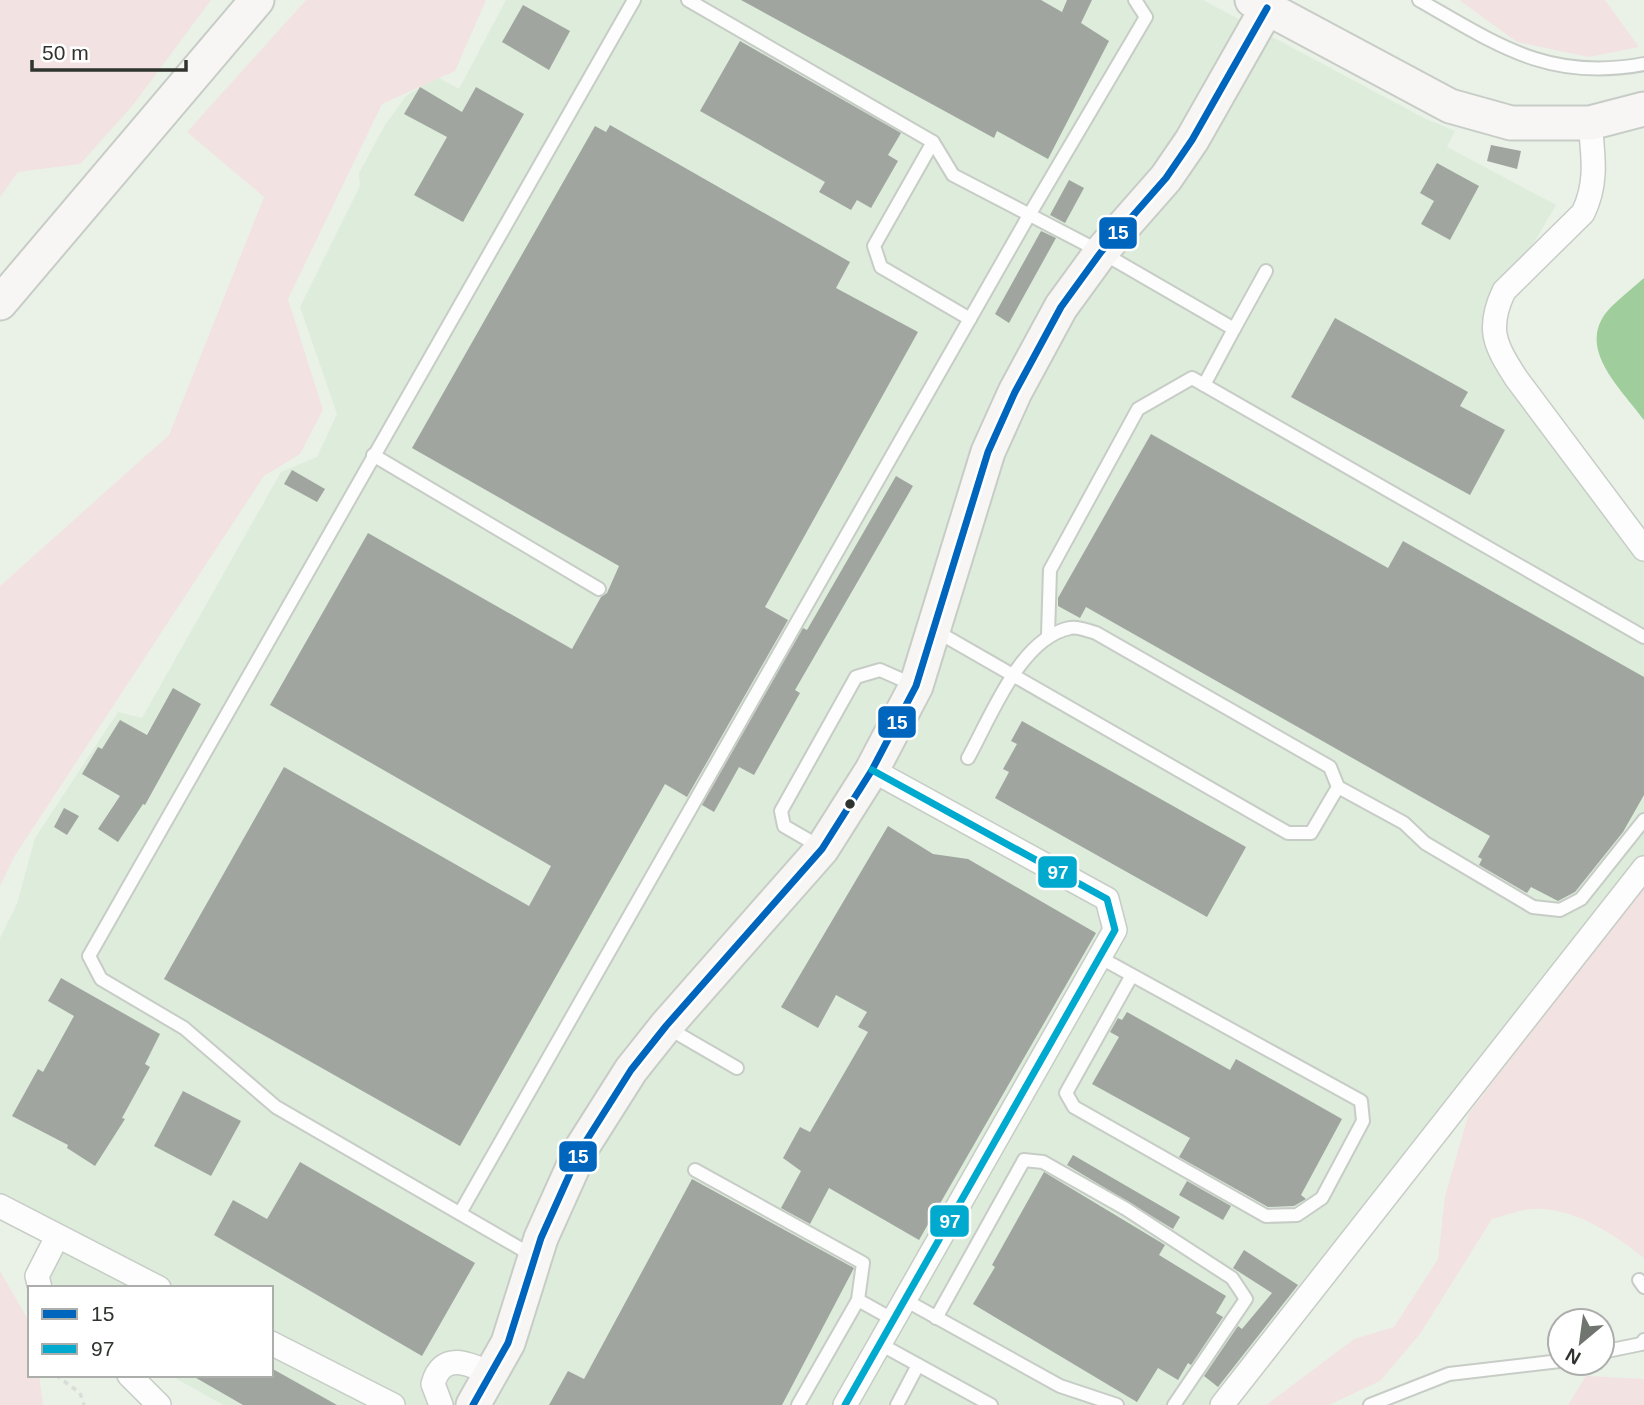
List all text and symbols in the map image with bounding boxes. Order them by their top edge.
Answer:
scale bar [32,28,186,72]
text: 50 m [42,41,89,64]
line badge: 15 [1098,216,1138,250]
text: 15 [1107,222,1129,243]
line badge: 15 [877,705,917,739]
text: 15 [886,712,908,733]
unlabelled marker [843,797,857,811]
line badge: 97 [1037,855,1078,889]
text: 97 [1047,862,1069,883]
line badge: 15 [558,1140,598,1173]
text: 15 [567,1146,589,1167]
line badge: 97 [929,1204,970,1238]
text: 97 [939,1211,961,1232]
legend [28,1286,273,1377]
text: 15 [91,1302,114,1325]
north arrow [1546,1307,1616,1377]
text: 97 [91,1337,114,1360]
text: N [1562,1344,1584,1369]

